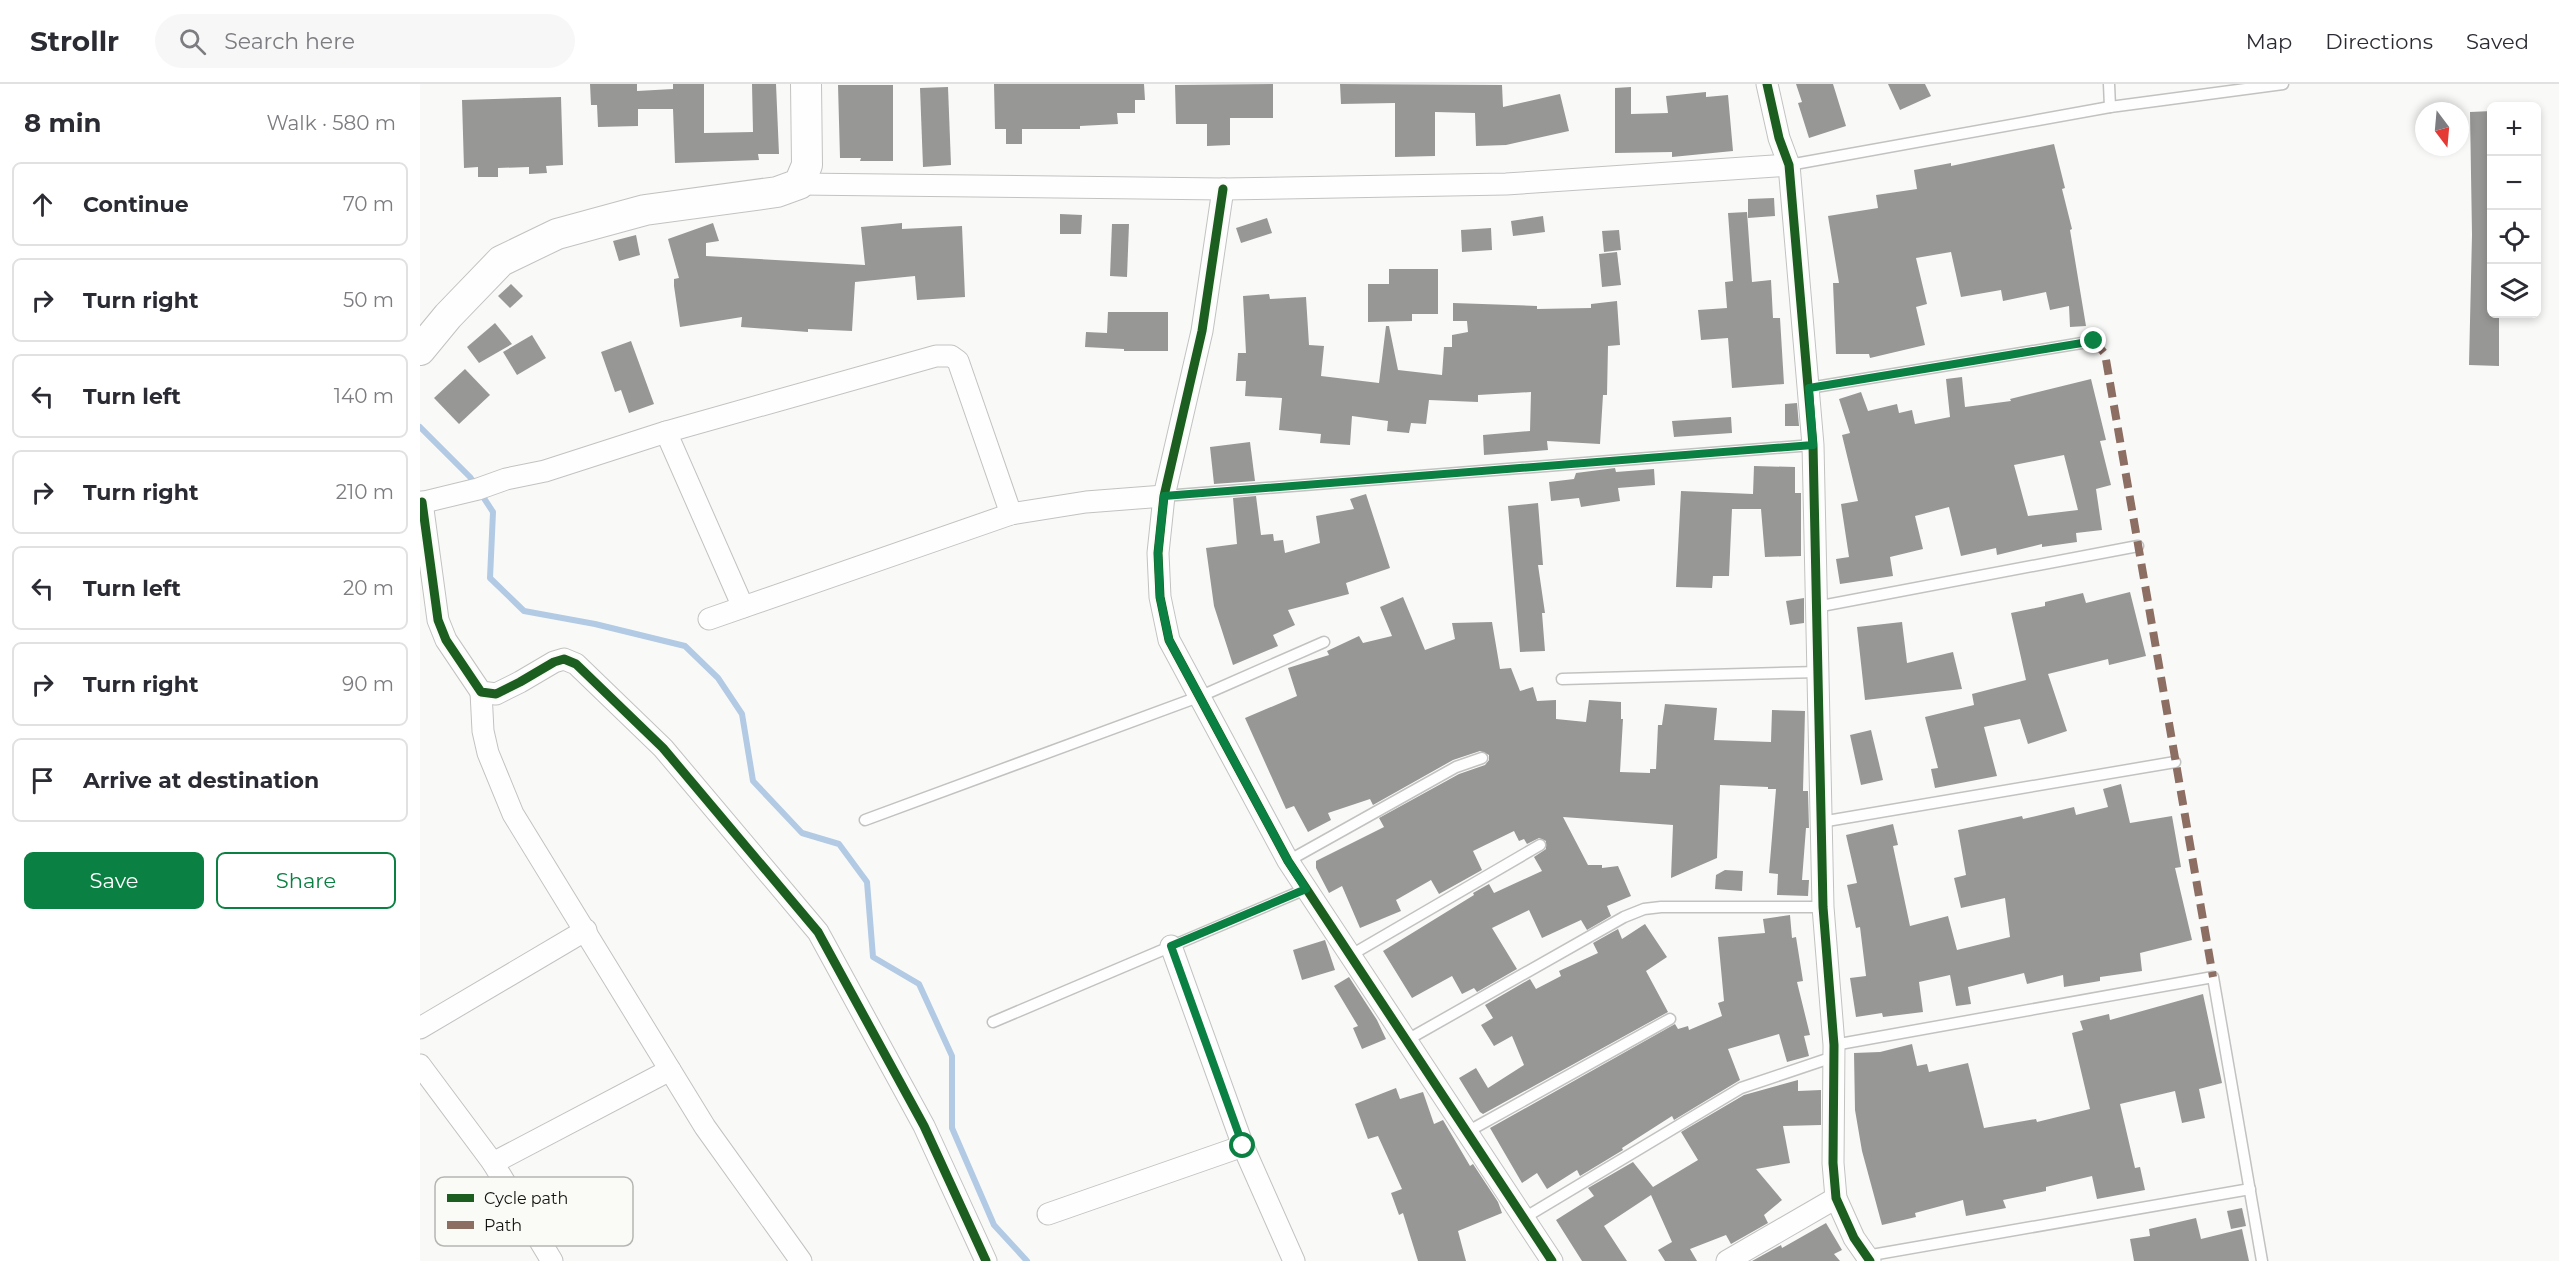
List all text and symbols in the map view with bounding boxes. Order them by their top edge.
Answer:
search box [155,14,575,68]
text: Strollr [30,24,119,58]
icon: search [176,25,209,58]
text: Search here [224,28,355,55]
text: Map [2246,29,2292,54]
text: Directions [2325,29,2433,54]
text: Saved [2466,29,2529,54]
north arrow [2415,102,2469,156]
map controls [2487,102,2541,318]
button: + [2487,102,2541,156]
text: 8 min [24,107,102,139]
text: Walk · 580 m [266,111,396,135]
button: − [2487,156,2541,210]
icon: ahead [26,188,59,221]
text: Continue [83,191,189,218]
text: 70 m [343,192,394,216]
button: locate [2487,210,2541,264]
button: layers [2487,264,2541,318]
icon: right [26,284,59,317]
text: Turn right [83,287,198,314]
text: 50 m [343,288,394,312]
route end [2080,327,2106,353]
icon: left [26,380,59,413]
text: Turn left [83,383,181,410]
text: 140 m [334,384,394,408]
icon: right [26,476,59,509]
text: Turn right [83,479,198,506]
text: 210 m [336,480,394,504]
icon: left [26,572,59,605]
text: Turn left [83,575,181,602]
text: 20 m [343,576,394,600]
icon: right [26,668,59,701]
text: Turn right [83,671,198,698]
text: 90 m [342,672,394,696]
icon: arrive [26,764,59,797]
text: Arrive at destination [83,767,319,794]
button: Save [24,852,204,909]
button: Share [216,852,396,909]
route start [1229,1132,1255,1158]
legend [435,1177,633,1246]
text: Cycle path [484,1189,568,1208]
text: Path [484,1216,522,1235]

